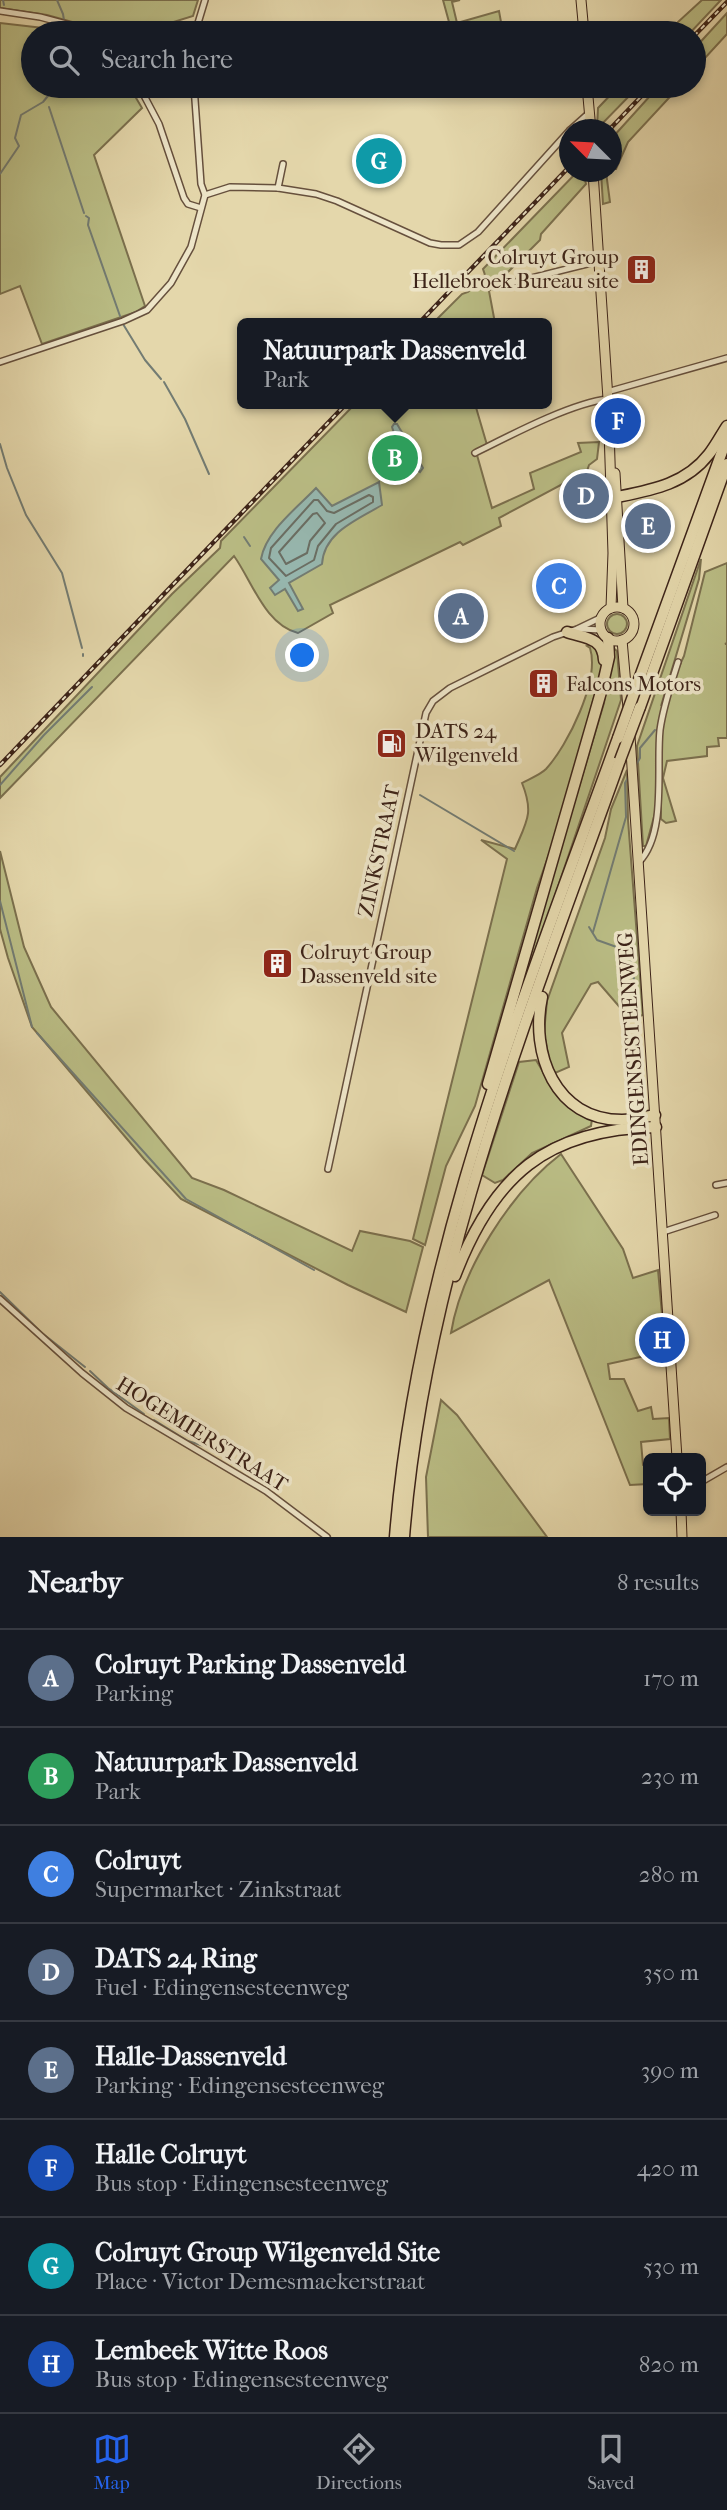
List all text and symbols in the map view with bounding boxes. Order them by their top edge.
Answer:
search box [21,21,706,98]
icon: search [45,41,83,79]
text: Search here [101,44,233,75]
north arrow [559,119,622,182]
pin: G [356,135,402,187]
place label: Colruyt Group Hellebroek Bureau site [412,245,619,293]
building icon: Colruyt Group Hellebroek Bureau site [625,252,659,286]
popup [237,318,552,409]
text: Natuurpark Dassenveld [263,335,526,366]
text: Park [263,366,309,393]
pin: F [595,395,641,447]
pin: B [372,432,418,484]
pin: D [563,470,609,522]
pin: E [625,500,671,552]
pin: C [536,560,582,612]
pin: A [438,590,484,642]
your location [285,638,319,672]
building icon: Falcons Motors [526,667,560,701]
place label: Falcons Motors [566,672,701,696]
place label: DATS 24 Wilgenveld [414,719,519,767]
fuel station icon: DATS 24 Wilgenveld [375,726,409,760]
street label: ZINKSTRAAT [353,782,405,919]
street label: EDINGENSESTEENWEG [613,931,653,1167]
place label: Colruyt Group Dassenveld site [300,940,437,988]
building icon: Colruyt Group Dassenveld site [260,947,294,981]
pin: H [639,1314,685,1366]
street label: HOGEMIERSTRAAT [112,1372,293,1497]
map controls [643,1453,706,1516]
button: locate [643,1453,706,1516]
text: Nearby [28,1565,123,1600]
text: 8 results [617,1569,699,1596]
text: Colruyt Parking Dassenveld [95,1649,406,1680]
text: A [44,1665,58,1692]
text: 170 m [643,1665,699,1692]
text: Parking [95,1680,173,1707]
text: Natuurpark Dassenveld [95,1747,357,1778]
text: B [44,1763,58,1790]
text: 230 m [641,1763,699,1790]
text: Park [95,1778,141,1805]
text: Colruyt [95,1845,181,1876]
text: C [43,1861,59,1888]
text: 280 m [639,1861,699,1888]
text: Supermarket · Zinkstraat [95,1876,342,1903]
text: DATS 24 Ring [95,1943,257,1974]
text: D [42,1959,60,1986]
text: 350 m [643,1959,699,1986]
text: Fuel · Edingensesteenweg [95,1974,349,2001]
text: Halle-Dassenveld [95,2041,286,2072]
text: E [44,2057,58,2084]
text: 390 m [641,2057,699,2084]
text: Parking · Edingensesteenweg [95,2072,384,2099]
text: Halle Colruyt [95,2139,247,2170]
text: F [45,2155,57,2182]
text: 420 m [637,2155,699,2182]
text: Bus stop · Edingensesteenweg [95,2170,388,2197]
text: Colruyt Group Wilgenveld Site [95,2237,440,2268]
text: G [43,2253,59,2280]
text: 530 m [643,2253,699,2280]
text: Place · Victor Demesmaekerstraat [95,2268,426,2295]
text: Lembeek Witte Roos [95,2335,328,2366]
text: H [42,2351,60,2378]
text: 820 m [639,2351,699,2378]
text: Bus stop · Edingensesteenweg [95,2366,388,2393]
tab: Map [93,2430,131,2494]
tab: Directions [316,2430,402,2494]
tab: Saved [587,2430,634,2494]

